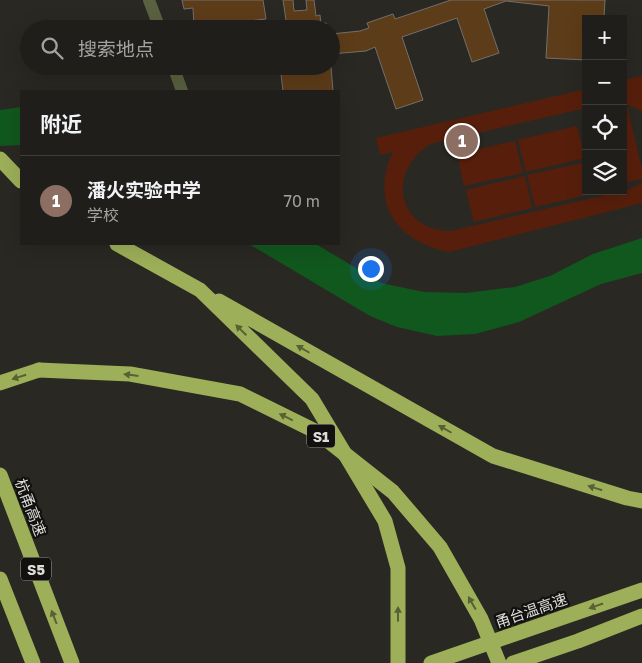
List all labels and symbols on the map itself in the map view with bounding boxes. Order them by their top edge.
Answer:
pin: 1 [446,122,478,160]
your location [358,256,384,282]
one-way arrow [235,324,247,336]
one-way arrow [297,344,310,353]
one-way arrow [123,370,139,378]
one-way arrow [12,373,27,381]
one-way arrow [279,413,293,421]
road number: S1 [307,424,335,448]
one-way arrow [438,424,451,433]
street label: 杭甬高速 [12,476,50,538]
one-way arrow [587,484,602,492]
road number: S5 [21,558,51,580]
street label: 甬台温高速 [493,589,569,631]
one-way arrow [468,595,476,610]
one-way arrow [588,602,603,610]
one-way arrow [394,606,402,622]
one-way arrow [50,610,57,625]

